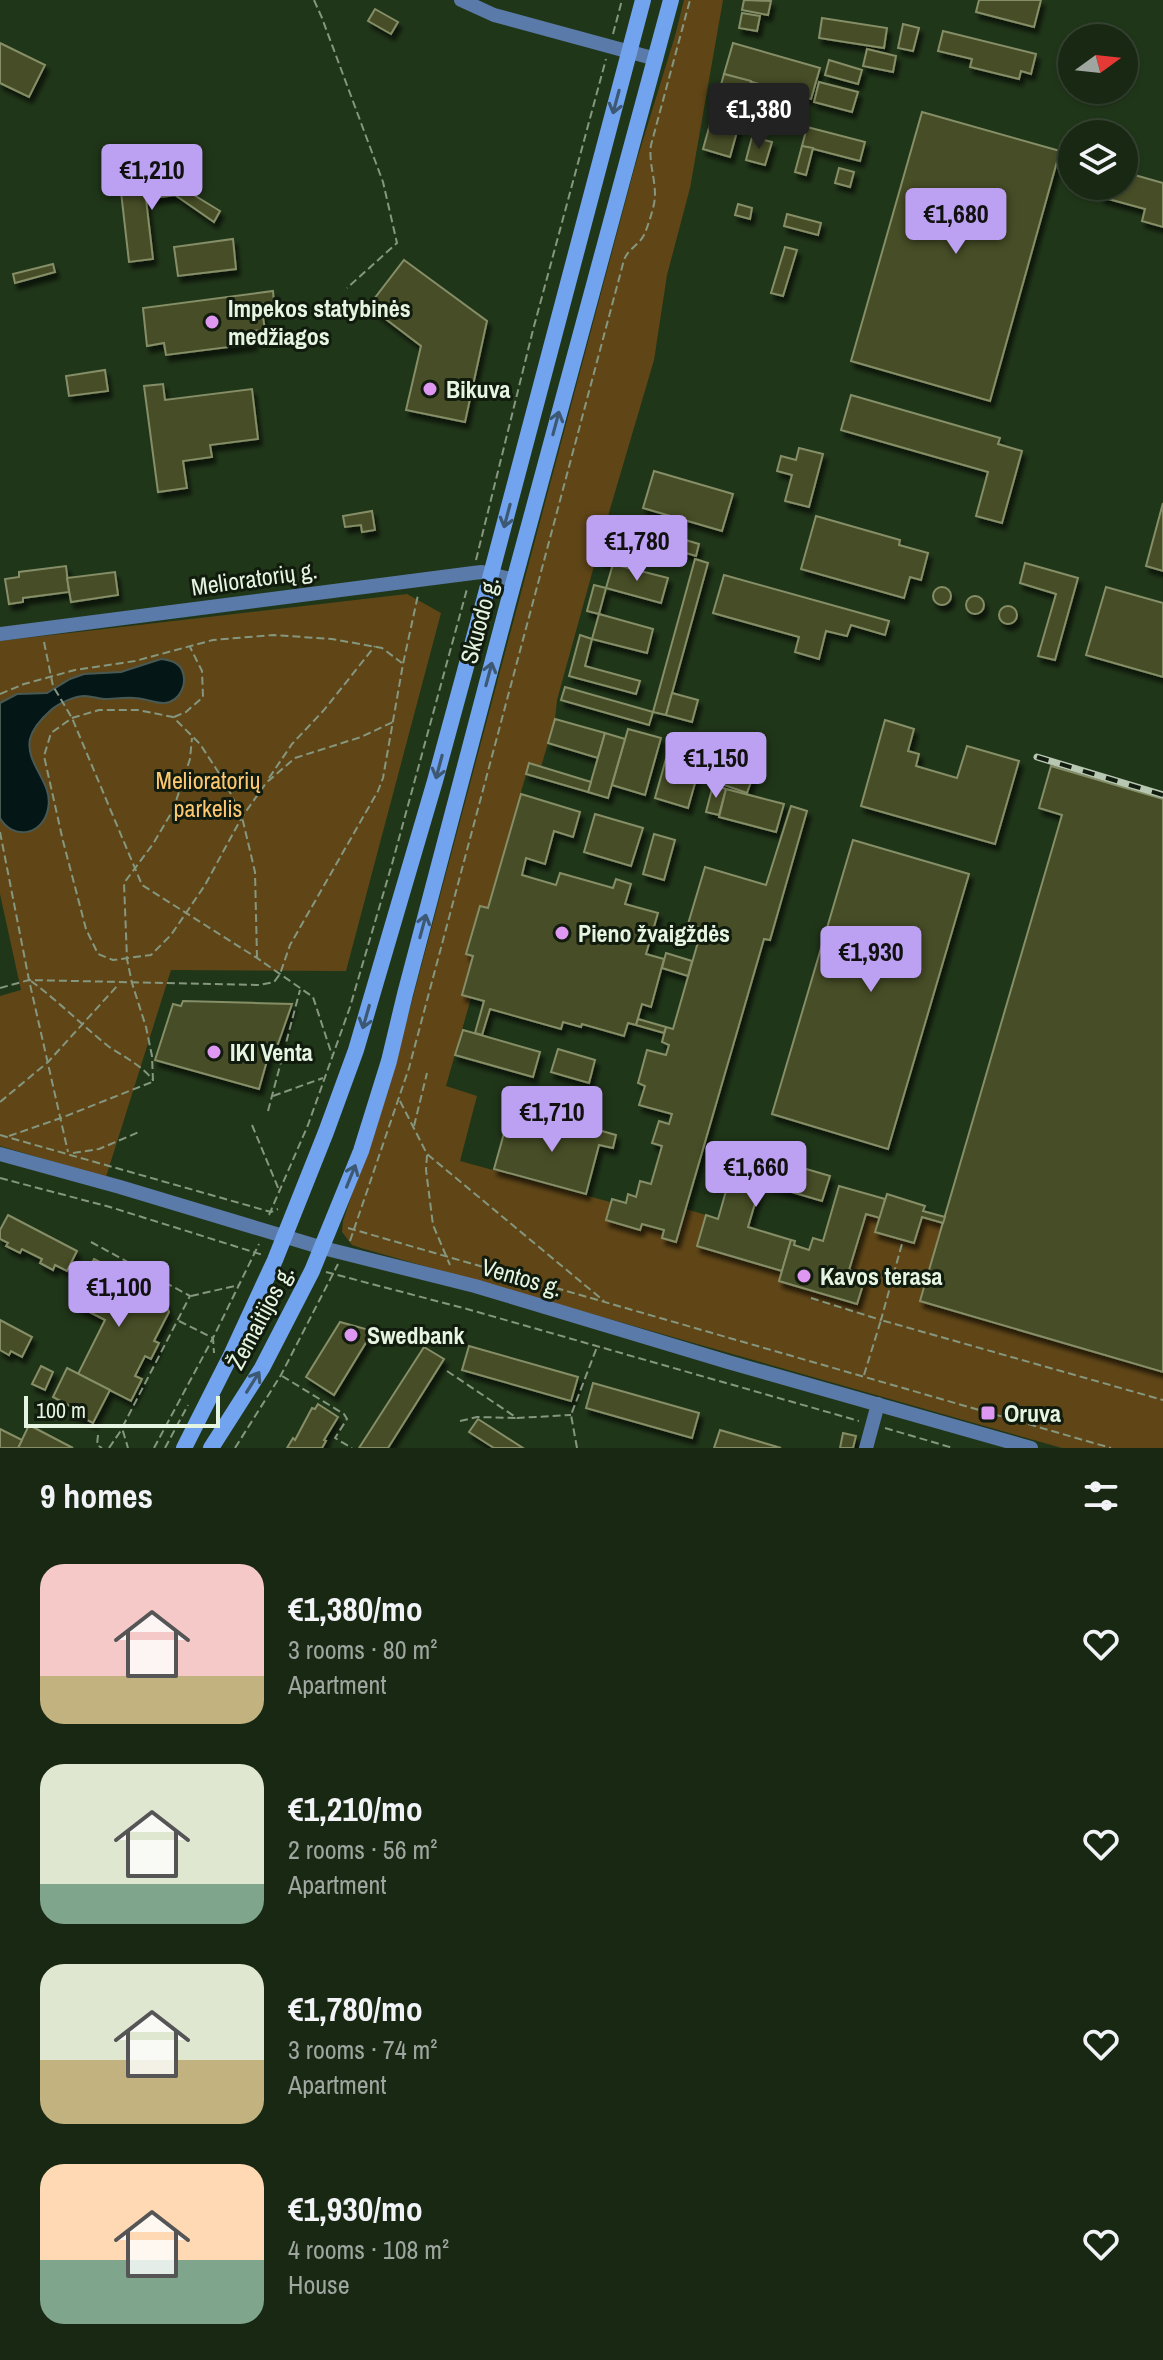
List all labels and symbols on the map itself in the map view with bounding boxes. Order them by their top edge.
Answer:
north arrow [1058,24,1138,104]
pin: €1,380 [694,83,824,151]
one-way arrow [607,89,622,115]
pin: €1,210 [87,144,217,212]
pin: €1,680 [891,188,1021,256]
place label: Impekos statybinės medžiagos [228,292,411,352]
marker: Impekos statybinės medžiagos [203,313,221,331]
place label: Bikuva [446,373,511,405]
marker: Bikuva [421,380,439,398]
one-way arrow [550,411,565,437]
one-way arrow [498,503,513,529]
pin: €1,780 [572,515,702,583]
street label: Melioratorių g. [189,553,319,603]
street label: Skuodo g. [452,573,506,667]
one-way arrow [482,662,497,688]
pin: €1,150 [651,732,781,800]
one-way arrow [430,754,445,780]
park label: Melioratorių parkelis [156,764,261,824]
one-way arrow [416,913,431,939]
place label: Pieno žvaigždės [578,917,730,949]
marker: Pieno žvaigždės [553,924,571,942]
pin: €1,930 [806,926,936,994]
one-way arrow [358,1004,372,1029]
place label: IKI Venta [230,1036,313,1068]
marker: IKI Venta [205,1043,223,1061]
pin: €1,710 [487,1086,617,1154]
pin: €1,660 [691,1141,821,1209]
one-way arrow [345,1164,360,1189]
street label: Ventos g. [478,1250,566,1304]
street label: Žemaitijos g. [219,1259,301,1375]
place label: Kavos terasa [820,1260,943,1292]
pin: €1,100 [54,1261,184,1329]
marker: Kavos terasa [795,1267,813,1285]
place label: Swedbank [367,1319,464,1351]
marker: Swedbank [342,1326,360,1344]
one-way arrow [245,1371,261,1394]
scale bar [24,1392,220,1428]
place label: Oruva [1004,1397,1061,1429]
marker: Oruva [979,1404,997,1422]

